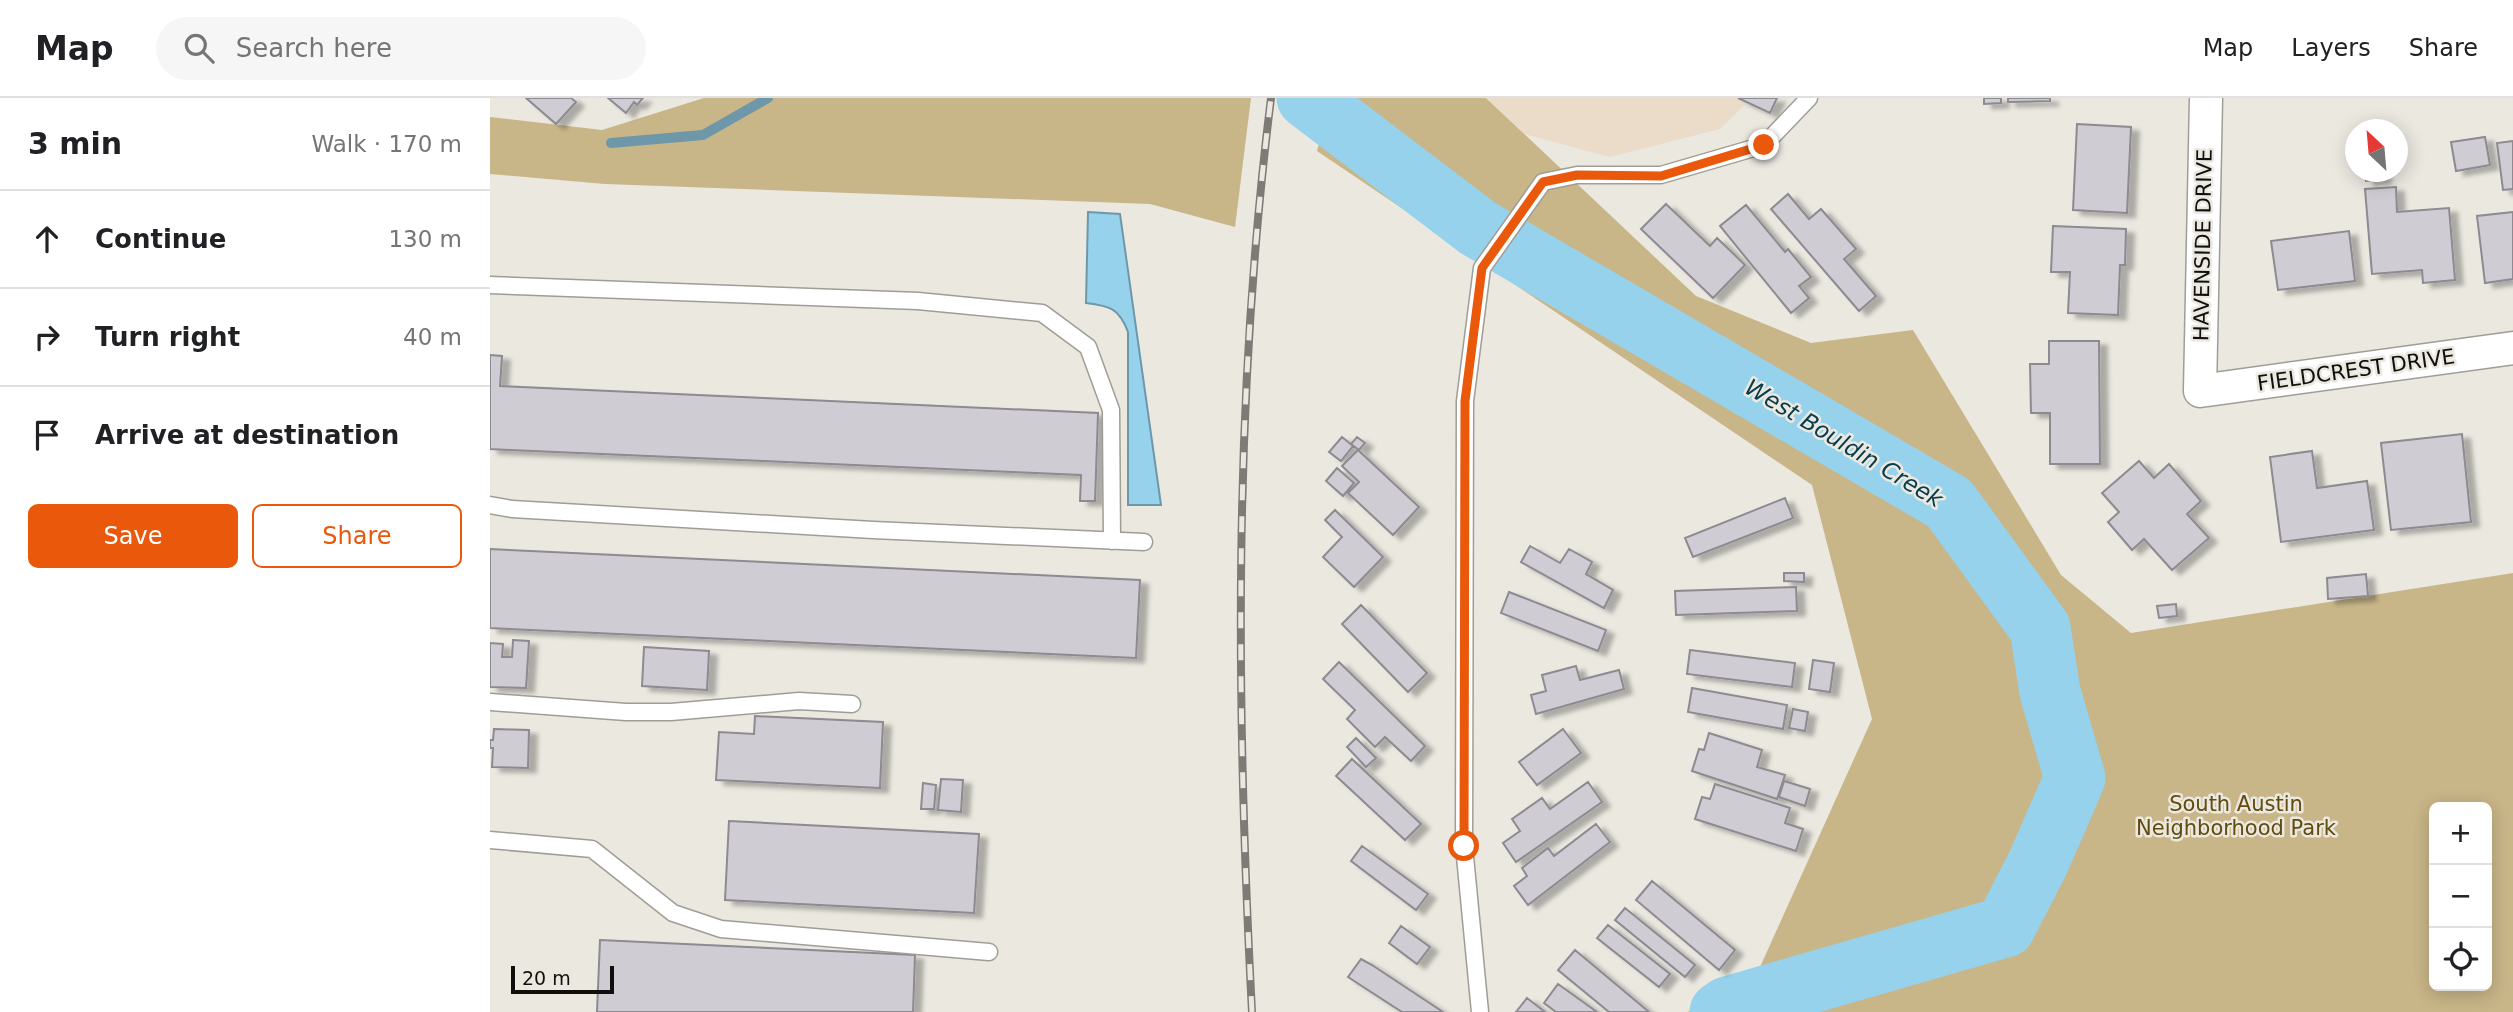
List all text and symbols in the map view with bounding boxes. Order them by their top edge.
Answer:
search box [156,17,646,80]
text: Map [35,29,114,68]
icon: search [180,29,218,67]
text: Search here [236,33,392,63]
text: Map [2203,34,2253,62]
text: Layers [2291,34,2371,62]
text: Share [2409,34,2478,62]
north arrow [2345,119,2408,182]
text: 3 min [28,126,122,161]
route end [1748,129,1779,160]
text: Walk · 170 m [311,131,462,157]
street label: HAVENSIDE DRIVE [2189,149,2217,341]
icon: ahead [28,220,66,258]
text: Continue [95,224,226,254]
text: 130 m [388,226,462,252]
icon: right [28,318,66,356]
text: Turn right [95,322,240,352]
text: 40 m [403,324,462,350]
street label: FIELDCREST DRIVE [2256,344,2456,396]
water label: West Bouldin Creek [1740,374,1949,513]
icon: arrive [28,416,66,454]
text: Arrive at destination [95,420,399,450]
button: Save [28,504,238,568]
button: Share [252,504,462,568]
park label: South Austin Neighborhood Park [2136,792,2337,840]
map controls [2429,802,2492,991]
button: + [2429,802,2492,865]
route start [1448,830,1479,861]
button: − [2429,865,2492,928]
button: locate [2429,928,2492,991]
scale bar [511,963,614,995]
text: 20 m [522,967,571,989]

